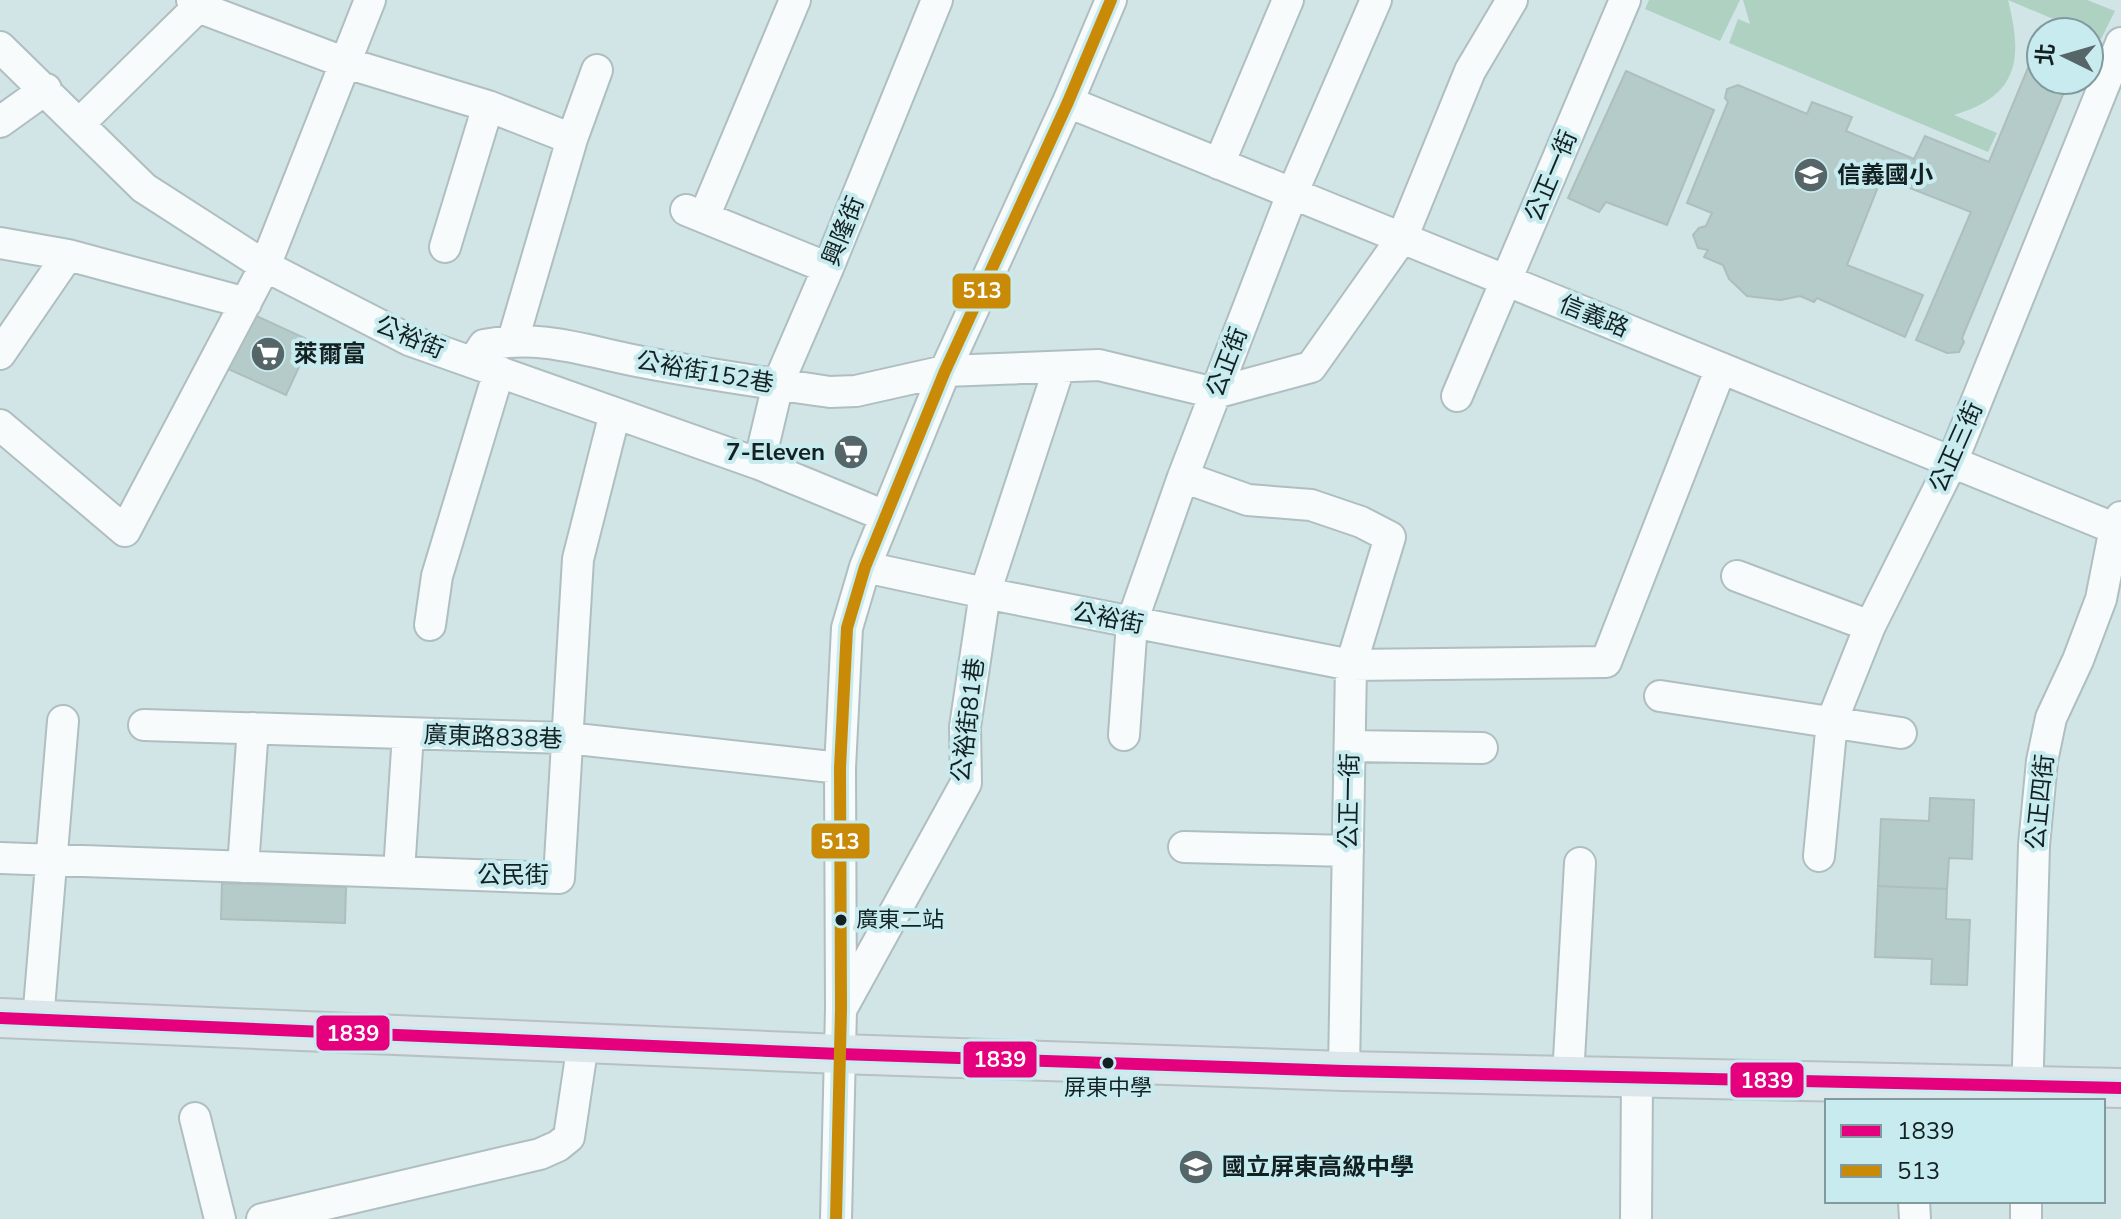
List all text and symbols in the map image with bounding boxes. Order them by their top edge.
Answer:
north arrow [2025,16,2105,96]
text: 北 [2030,42,2062,67]
street label: 公正一街 [1518,126,1584,226]
school or university icon: 信義國小 [1792,156,1830,194]
place label: 信義國小 [1837,159,1933,191]
street label: 興隆街 [815,192,871,270]
line badge: 513 [951,272,1012,310]
text: 513 [962,276,1002,306]
street label: 信義路 [1555,288,1633,344]
street label: 公裕街 [371,308,449,366]
street label: 公正街 [1199,323,1255,401]
supermarket icon: 萊爾富 [249,335,287,373]
place label: 萊爾富 [294,338,366,370]
street label: 公裕街152巷 [634,344,776,400]
street label: 公正三街 [1922,397,1990,497]
supermarket icon: 7-Eleven [832,433,870,471]
place label: 7-Eleven [726,436,825,468]
street label: 公裕街 [1070,595,1146,641]
street label: 公裕街81巷 [945,656,991,784]
street label: 廣東路838巷 [423,719,563,755]
street label: 公正一街 [1332,753,1366,849]
street label: 公正四街 [2019,753,2061,851]
line badge: 513 [810,822,871,860]
text: 513 [820,827,860,857]
street label: 公民街 [477,859,549,891]
place label: 廣東二站 [856,905,944,935]
marker: 廣東二站 [833,912,849,928]
line badge: 1839 [315,1014,391,1052]
text: 1839 [327,1019,379,1049]
line badge: 1839 [962,1040,1038,1079]
text: 1839 [974,1045,1026,1075]
marker: 屏東中學 [1100,1055,1116,1071]
line badge: 1839 [1729,1061,1805,1099]
text: 1839 [1741,1066,1793,1096]
place label: 屏東中學 [1064,1073,1152,1103]
legend [1825,1099,2105,1203]
text: 1839 [1897,1115,1955,1147]
school or university icon: 國立屏東高級中學 [1177,1148,1215,1186]
place label: 國立屏東高級中學 [1222,1151,1414,1183]
text: 513 [1897,1155,1940,1187]

